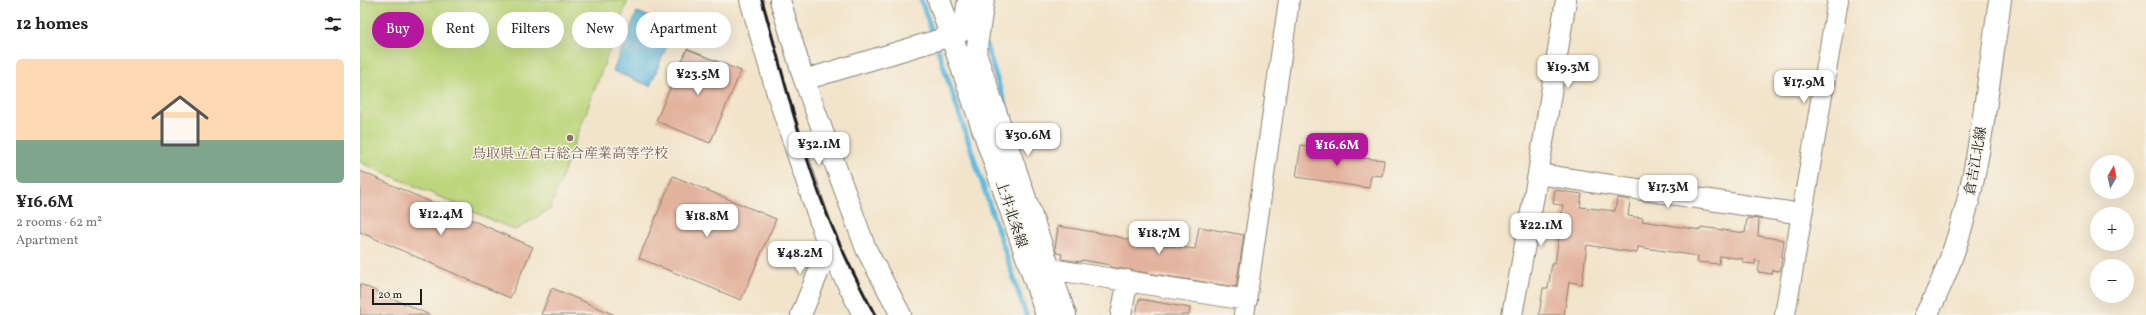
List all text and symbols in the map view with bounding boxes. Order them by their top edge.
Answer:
chip: Buy [372,12,424,48]
chip: Rent [432,12,489,48]
chip: Filters [497,12,564,48]
chip: New [572,12,628,48]
chip: Apartment [636,12,731,48]
text: 12 homes [16,13,88,36]
icon: filters [322,13,344,35]
pin: ¥19.3M [1535,55,1601,89]
text: ¥19.3M [1546,59,1590,77]
pin: ¥23.5M [665,62,731,96]
text: ¥23.5M [676,66,720,84]
pin: ¥17.9M [1771,70,1837,104]
text: ¥17.9M [1783,74,1825,92]
icon: home [144,85,216,157]
pin: ¥30.6M [995,123,1061,157]
street label: 倉吉江北線 [1961,125,1992,197]
text: ¥30.6M [1005,127,1051,145]
pin: ¥32.1M [786,132,852,166]
marker: 鳥取県立倉吉総合産業高等学校 [565,133,575,143]
pin: ¥16.6M [1304,133,1370,167]
text: ¥32.1M [797,136,841,154]
text: ¥16.6M [1315,137,1359,155]
place label: 鳥取県立倉吉総合産業高等学校 [472,145,668,164]
north arrow [2090,155,2134,199]
map controls [2090,155,2134,303]
pin: ¥17.3M [1635,175,1701,209]
street label: 上井北条線 [990,178,1031,251]
text: ¥17.3M [1648,179,1689,197]
text: ¥16.6M [16,191,74,214]
pin: ¥12.4M [408,202,474,236]
pin: ¥18.8M [674,204,740,238]
text: ¥12.4M [419,206,463,224]
button: + [2090,207,2134,251]
text: ¥18.8M [685,208,729,226]
pin: ¥22.1M [1508,213,1574,247]
text: 2 rooms · 62 m² [16,214,102,232]
text: ¥22.1M [1519,217,1563,235]
pin: ¥18.7M [1126,221,1192,255]
text: ¥18.7M [1138,225,1180,243]
text: Apartment [16,232,79,250]
pin: ¥48.2M [767,241,833,275]
text: ¥48.2M [777,245,823,263]
button: − [2090,259,2134,303]
scale bar [372,287,422,306]
text: 20 m [378,288,402,303]

